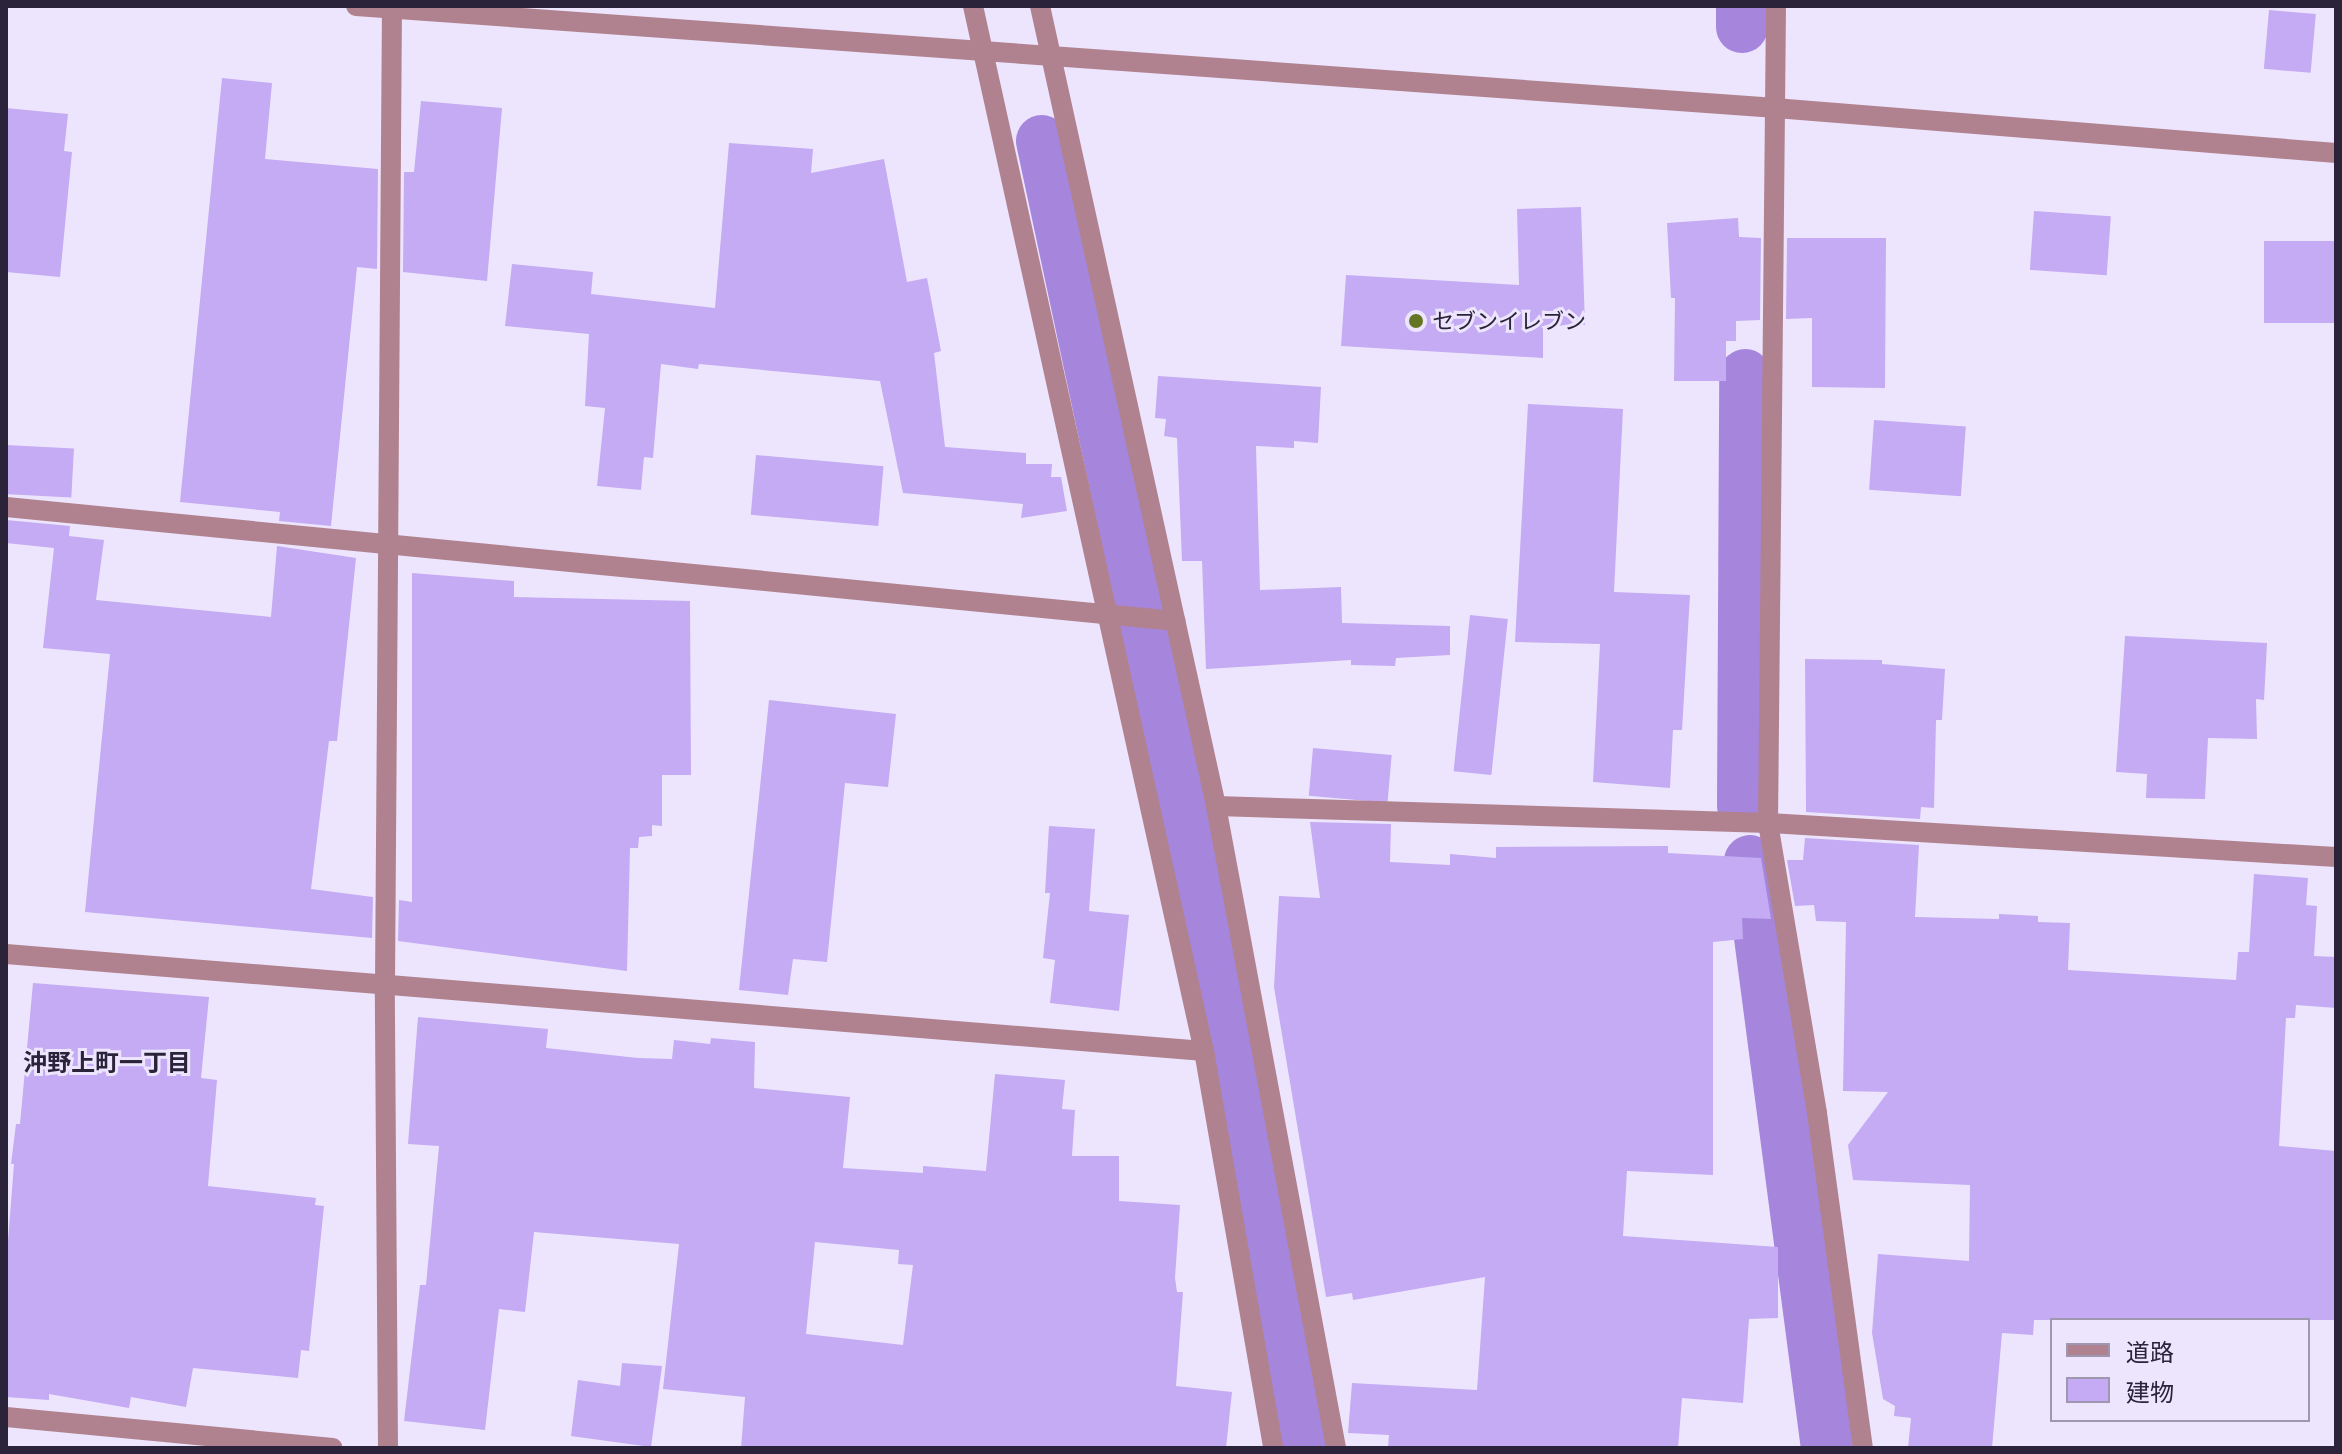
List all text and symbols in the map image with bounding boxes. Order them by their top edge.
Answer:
place label: セブンイレブン [1432,308,1586,334]
marker: セブンイレブン [1407,312,1425,330]
district label: 沖野上町一丁目 [23,1049,191,1077]
legend [2050,1318,2310,1422]
text: 道路 [2126,1336,2174,1368]
text: 建物 [2126,1376,2174,1408]

